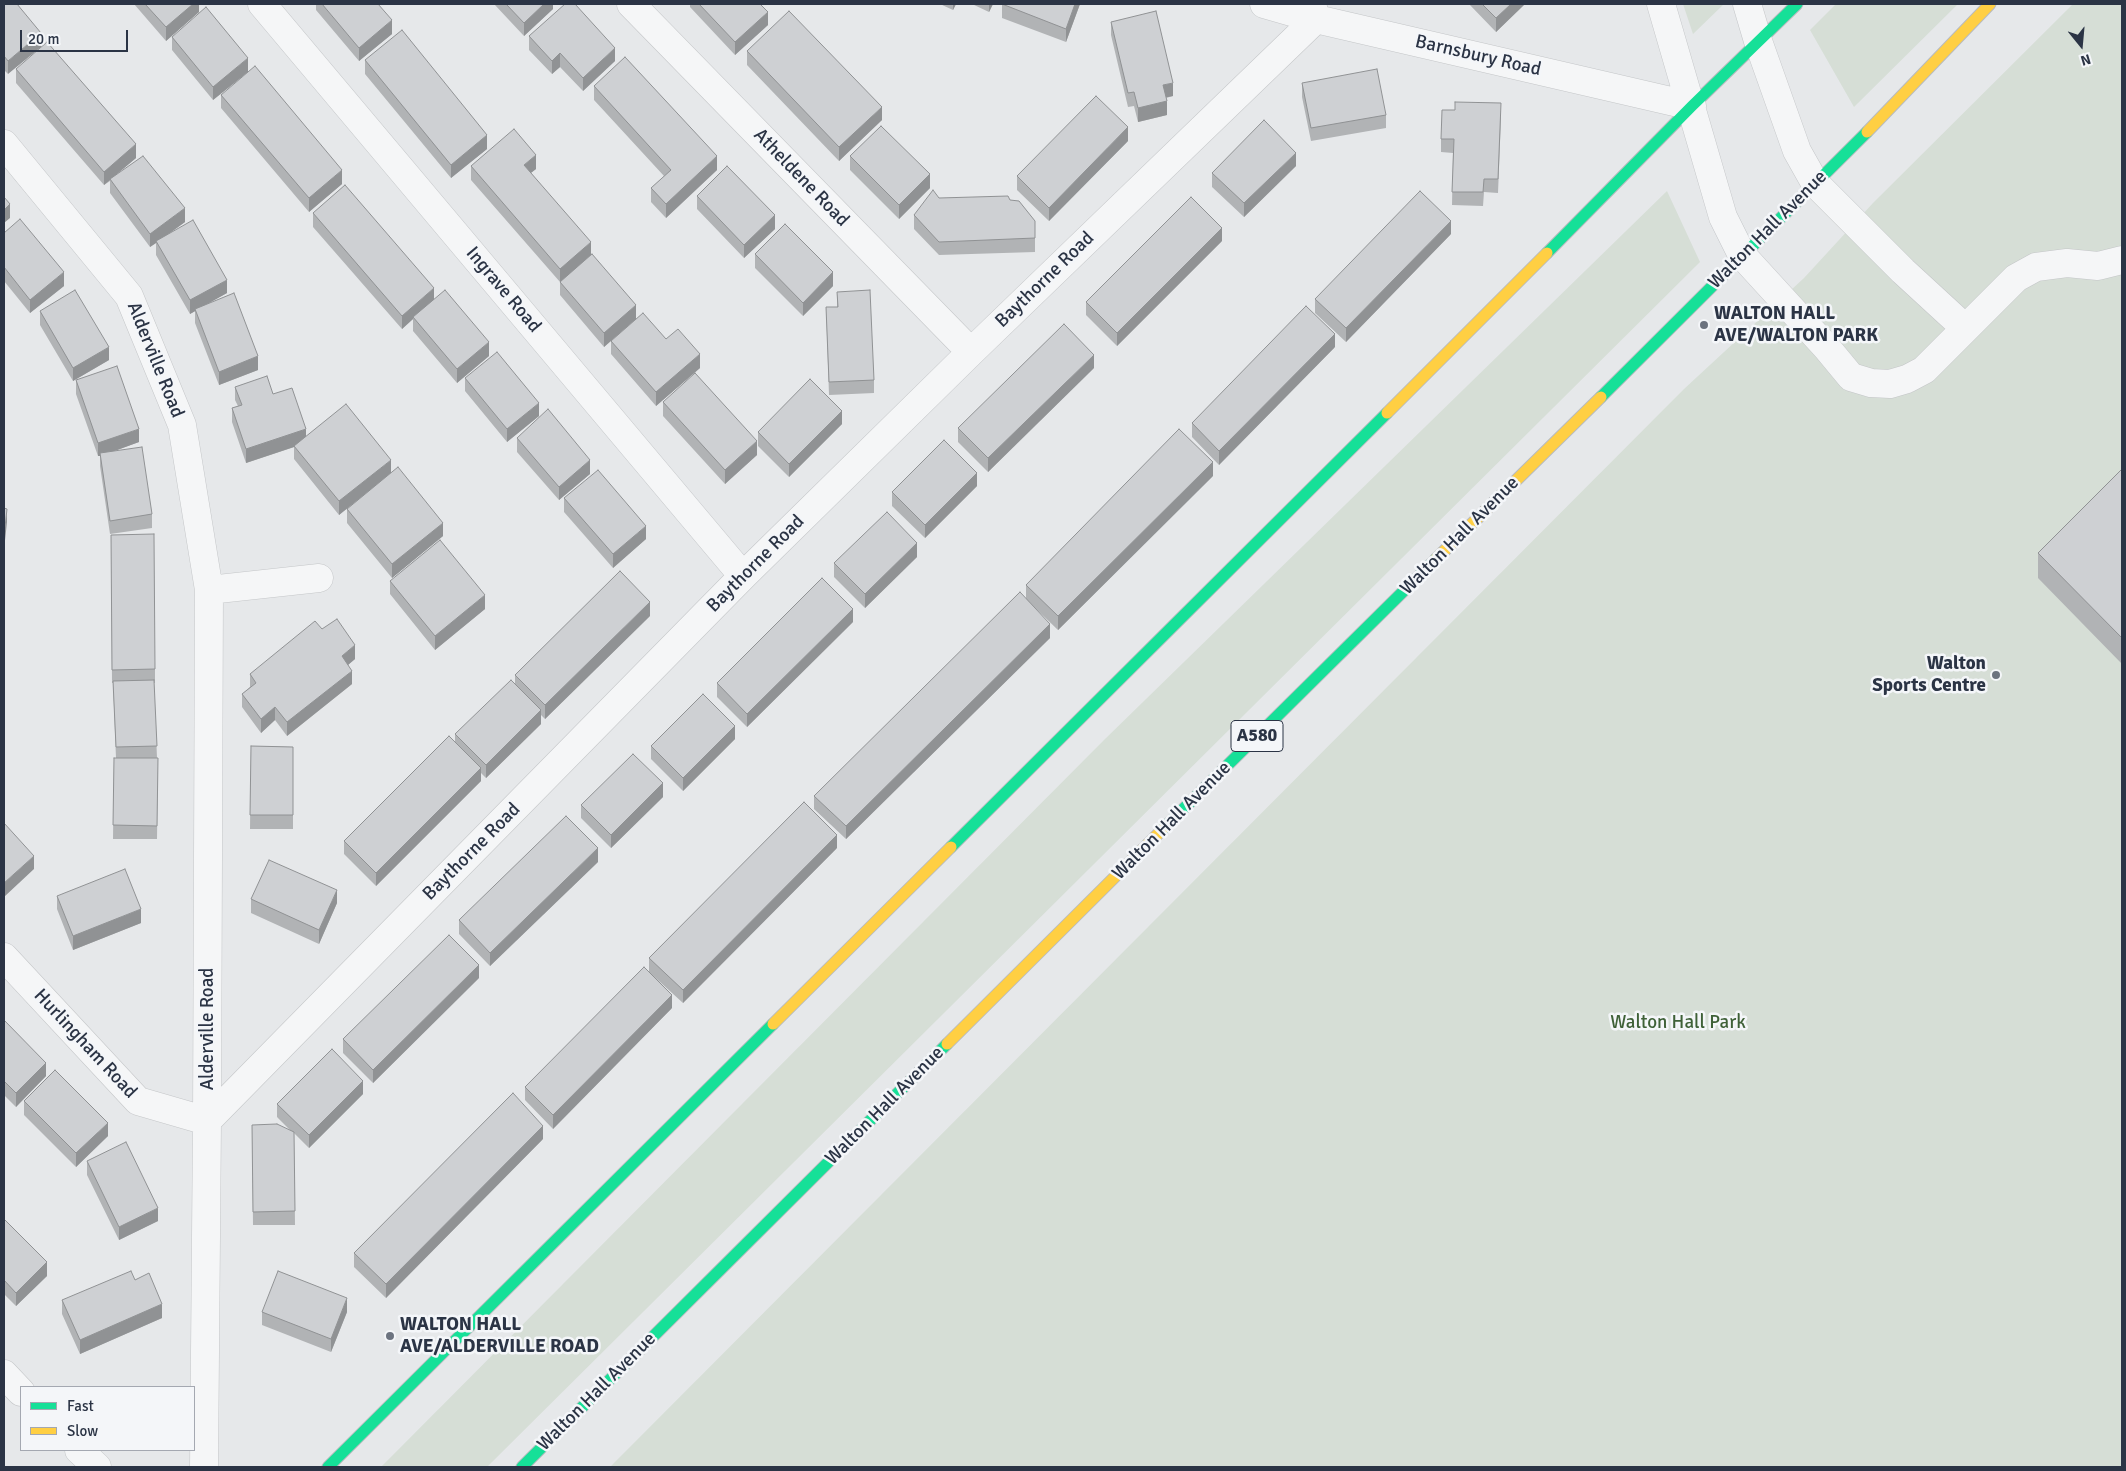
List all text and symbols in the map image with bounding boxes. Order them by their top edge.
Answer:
scale bar [22,20,130,52]
north arrow [2056,20,2106,70]
text: 20 m [28,30,59,48]
street label: Barnsbury Road [1413,30,1543,82]
text: N [2078,50,2093,69]
street label: Atheldene Road [748,124,854,232]
street label: Walton Hall Avenue [1704,166,1832,294]
street label: Baythorne Road [991,227,1099,333]
street label: Ingrave Road [461,242,545,338]
street label: Alderville Road [121,299,189,421]
place label: WALTON HALL AVE/WALTON PARK [1714,303,1878,347]
marker: WALTON HALL AVE/WALTON PARK [1698,319,1710,331]
street label: Walton Hall Avenue [1396,472,1524,600]
street label: Baythorne Road [702,510,810,618]
place label: Walton Sports Centre [1872,653,1986,697]
marker: Walton Sports Centre [1990,669,2002,681]
road number: A580 [1231,720,1283,751]
street label: Walton Hall Avenue [1108,757,1236,885]
street label: Baythorne Road [418,798,526,906]
street label: Alderville Road [197,968,219,1090]
street label: Hurlingham Road [29,985,141,1103]
park label: Walton Hall Park [1610,1012,1746,1034]
street label: Walton Hall Avenue [821,1042,949,1170]
place label: WALTON HALL AVE/ALDERVILLE ROAD [400,1314,599,1358]
street label: Walton Hall Avenue [533,1328,661,1456]
marker: WALTON HALL AVE/ALDERVILLE ROAD [384,1330,396,1342]
legend [20,1386,195,1451]
text: Fast [67,1397,94,1415]
text: Slow [67,1422,98,1440]

